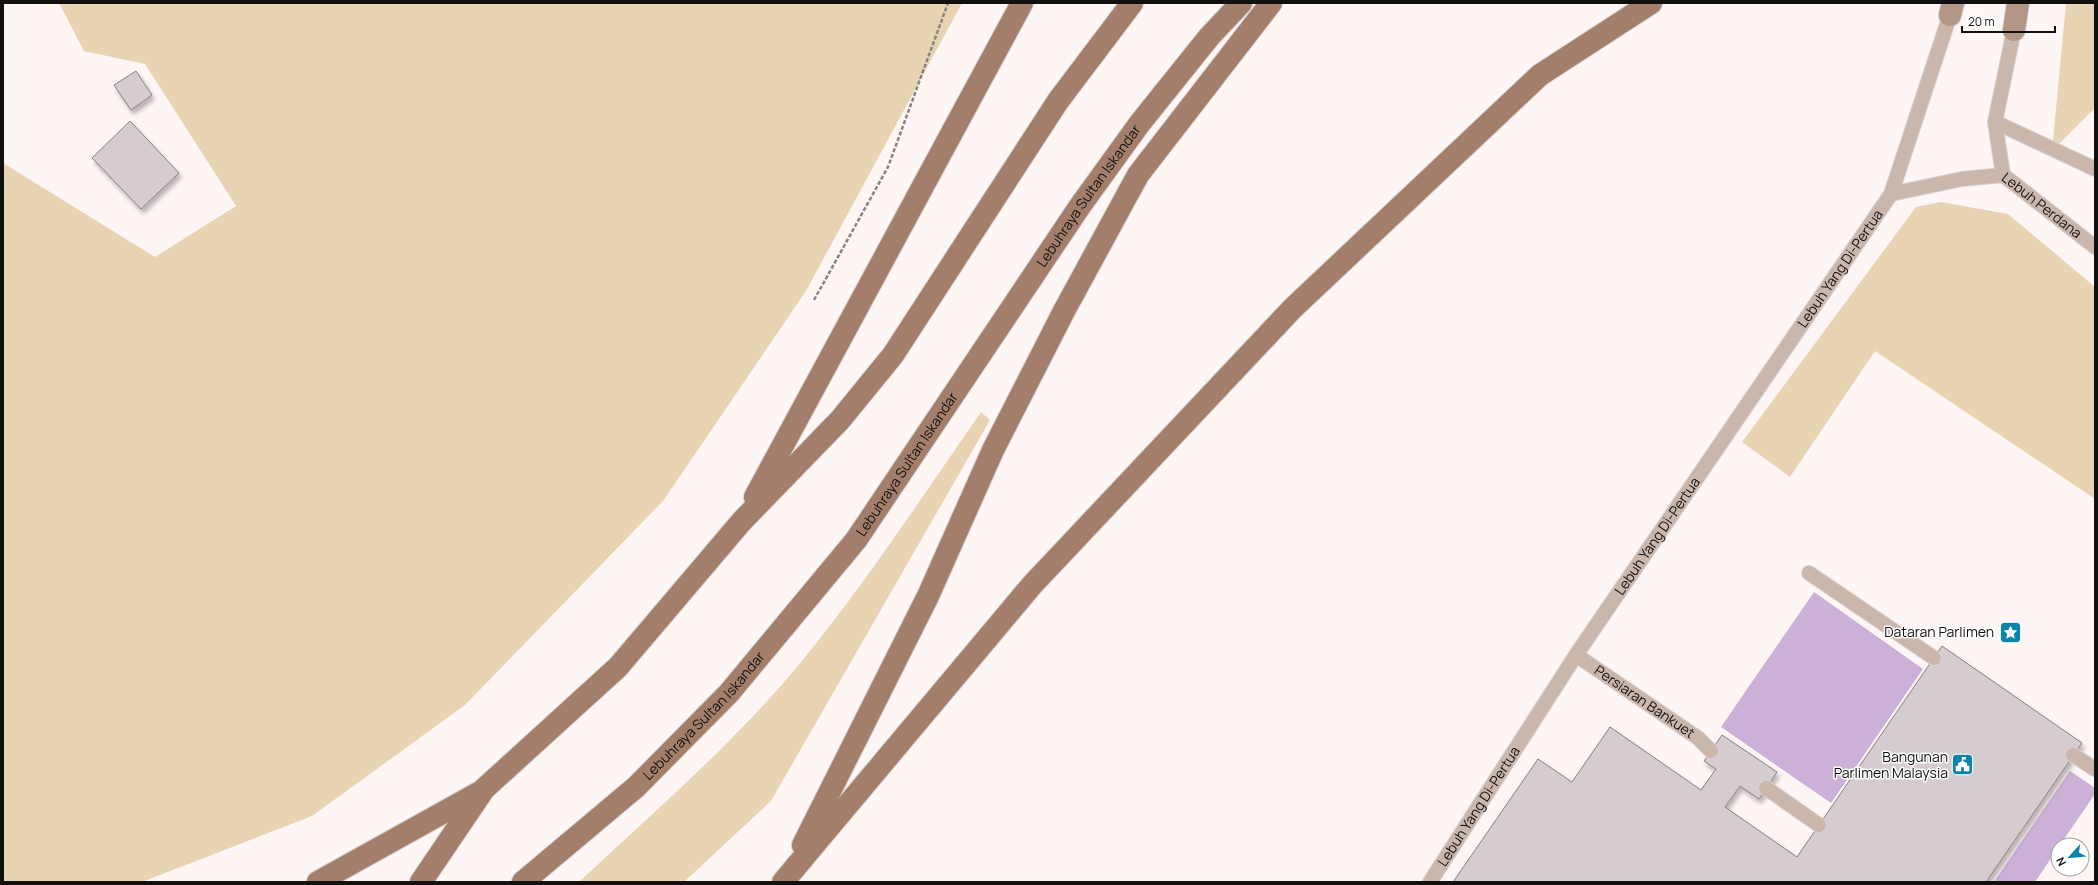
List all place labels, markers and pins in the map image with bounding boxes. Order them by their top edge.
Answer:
place icon: Dataran Parlimen [1997,619,2023,645]
place label: Dataran Parlimen [1884,622,1994,641]
place label: Bangunan Parlimen Malaysia [1834,747,1948,782]
public building icon: Bangunan Parlimen Malaysia [1950,752,1976,778]

